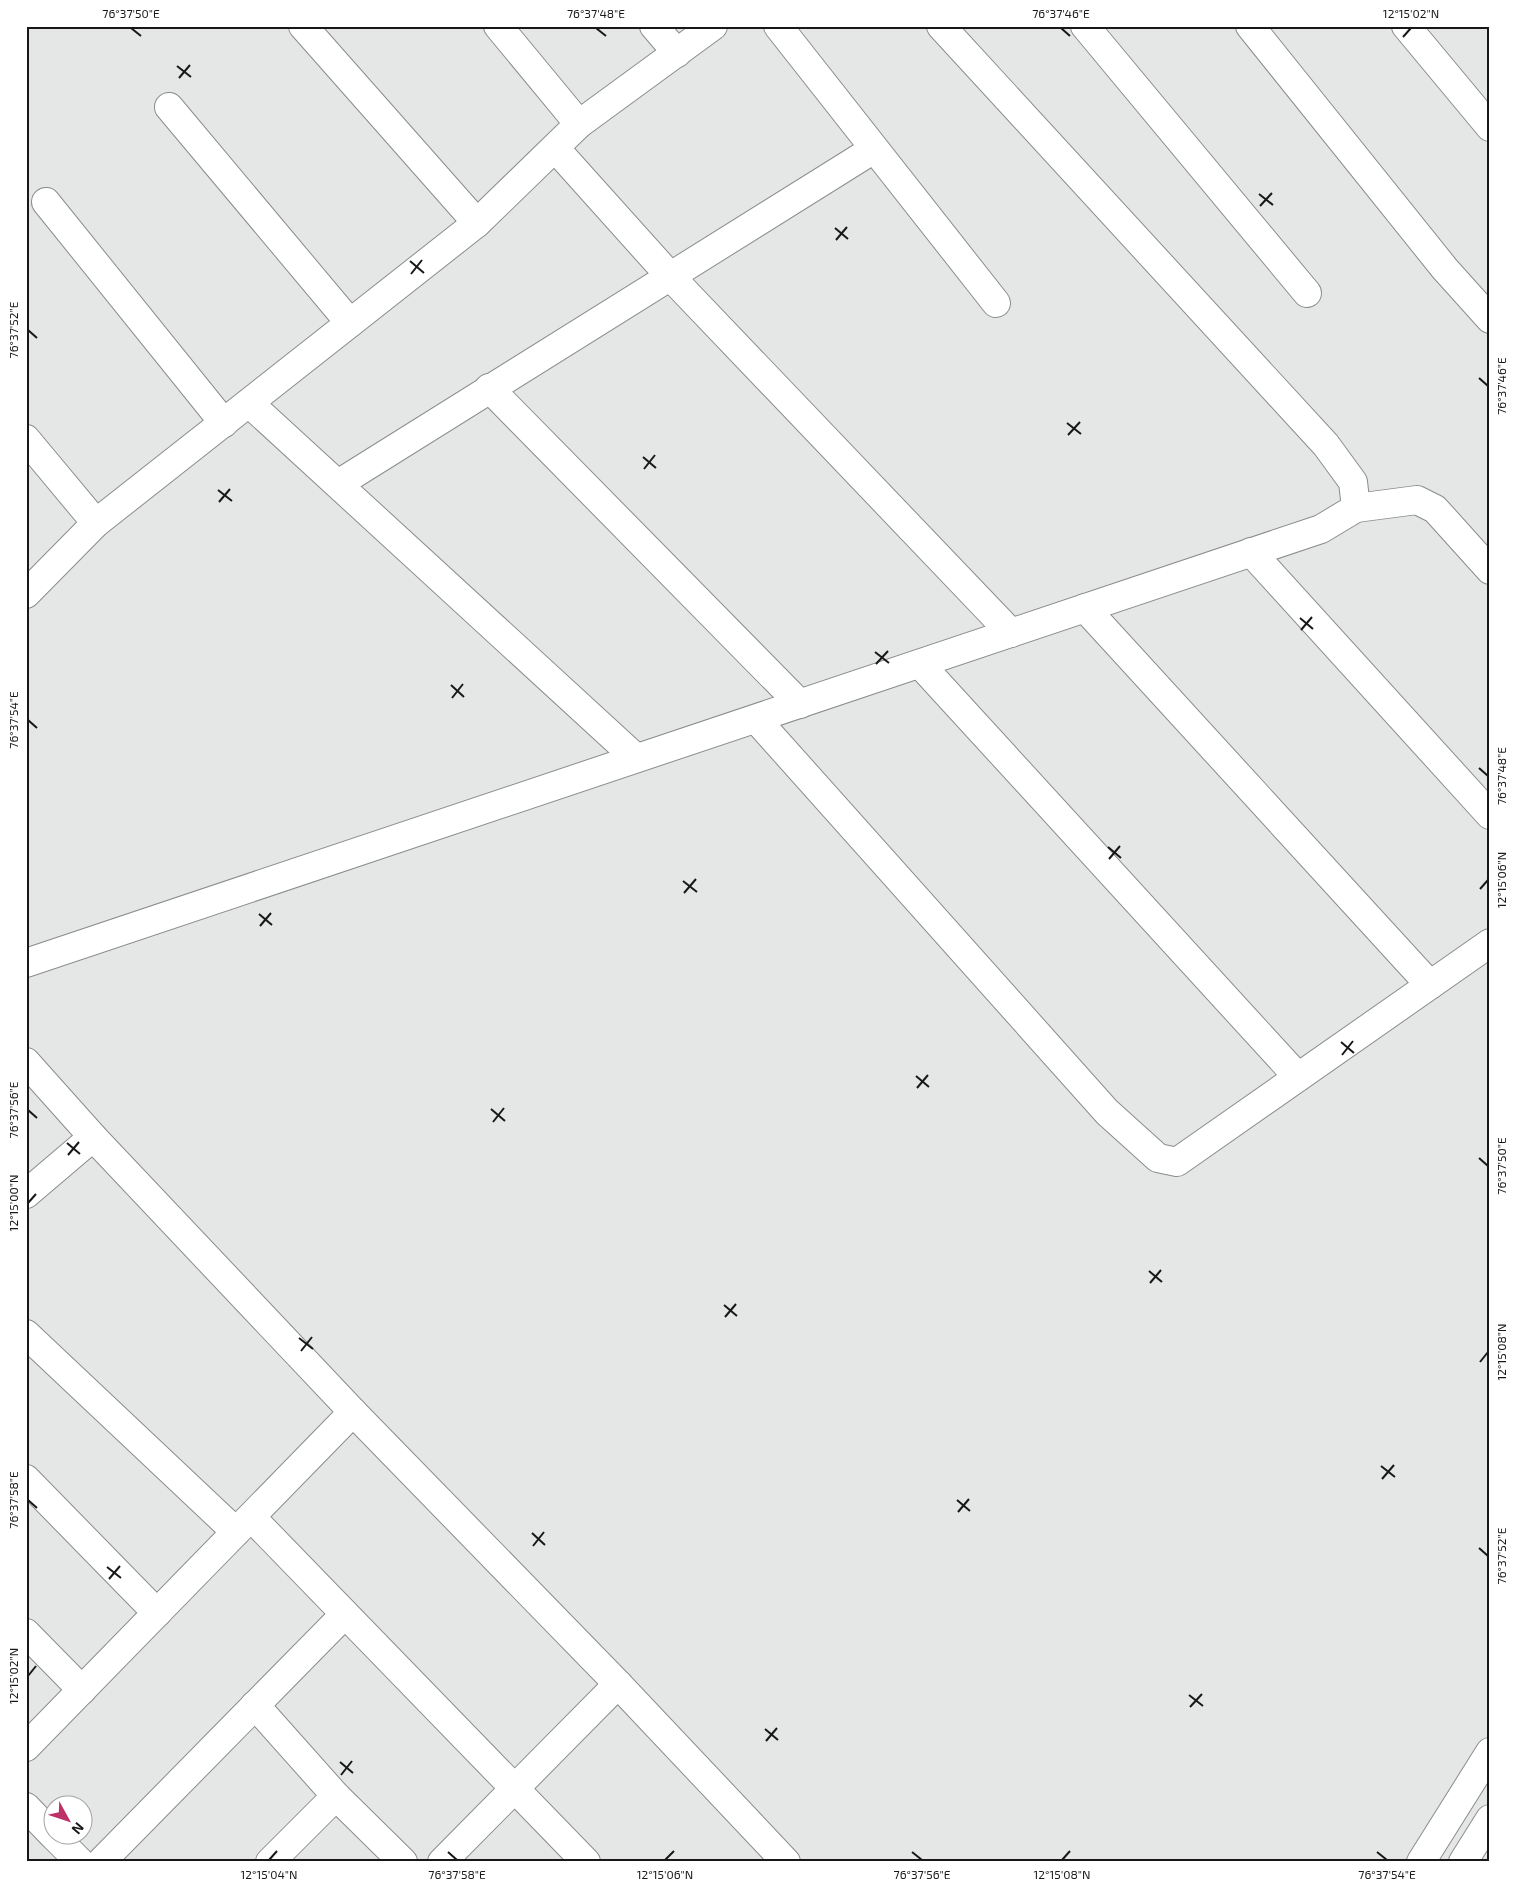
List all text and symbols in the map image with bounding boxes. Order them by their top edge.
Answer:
text: 76°37'50"E [102,6,160,20]
text: 76°37'48"E [567,6,625,20]
text: 76°37'46"E [1032,6,1090,20]
text: 12°15'02"N [1383,6,1439,20]
text: 76°37'52"E [6,301,20,358]
text: 76°37'46"E [1494,357,1508,415]
text: 76°37'54"E [6,691,20,749]
text: 76°37'48"E [1494,747,1508,805]
text: 12°15'06"N [1494,852,1508,908]
text: 76°37'56"E [6,1081,20,1138]
text: 76°37'50"E [1494,1137,1508,1195]
text: 12°15'00"N [6,1175,20,1231]
text: 12°15'08"N [1494,1324,1508,1380]
text: 76°37'58"E [6,1471,20,1529]
text: 76°37'52"E [1494,1527,1508,1584]
text: 12°15'02"N [6,1648,20,1704]
north arrow [42,1796,92,1846]
text: N [69,1819,88,1838]
text: 12°15'04"N [241,1867,297,1881]
text: 76°37'58"E [428,1867,486,1881]
text: 12°15'06"N [637,1867,693,1881]
text: 76°37'56"E [894,1867,951,1881]
text: 12°15'08"N [1034,1867,1090,1881]
text: 76°37'54"E [1358,1867,1416,1881]

